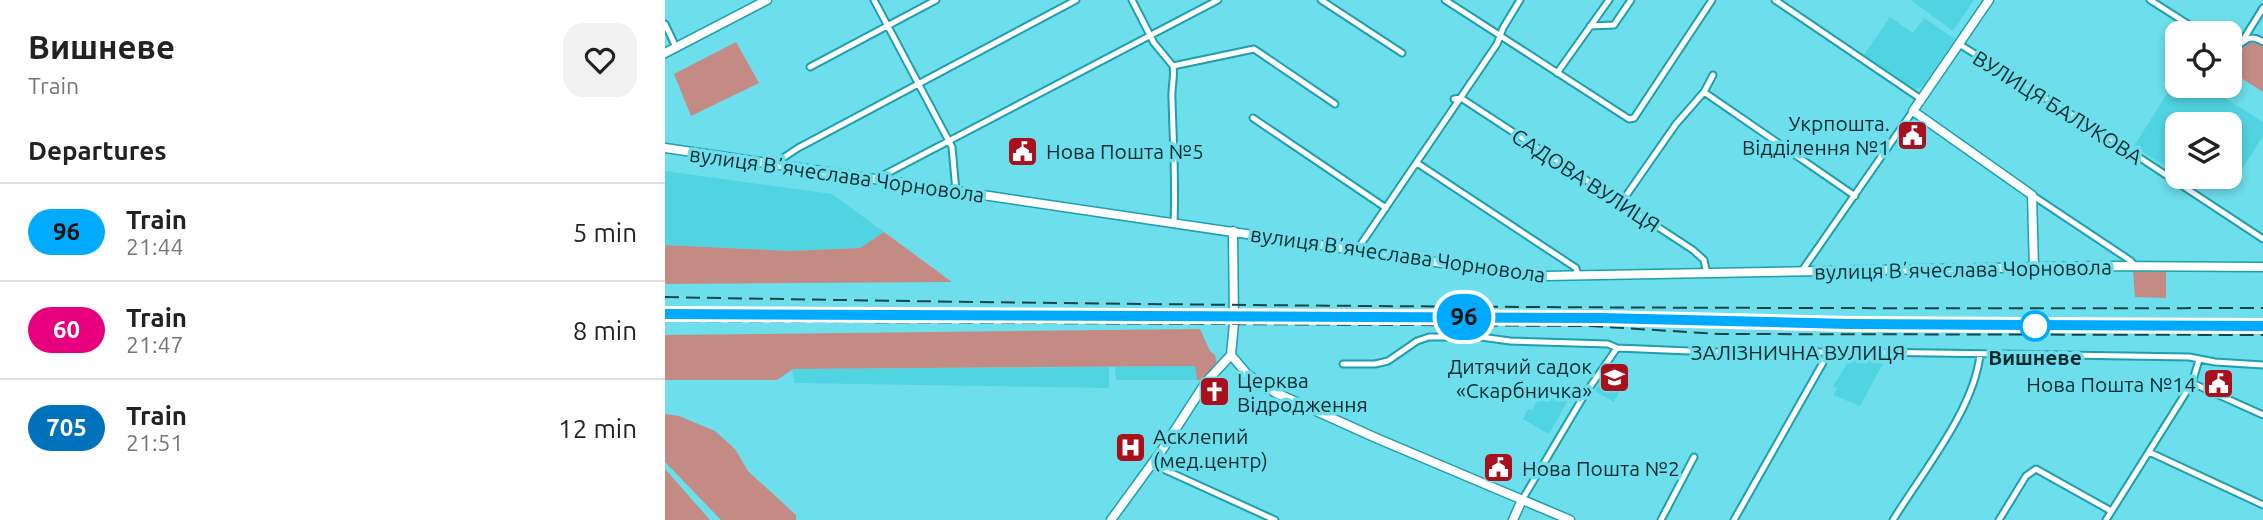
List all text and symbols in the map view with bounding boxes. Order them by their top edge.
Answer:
map controls [2165,21,2242,189]
button: locate [2165,21,2242,98]
button: heart [563,23,637,97]
text: Вишневе [28,28,175,65]
street label: ВУЛИЦЯ БАЛУКОВА [1969,45,2147,169]
text: Train [28,73,79,98]
place label: Укрпошта. Відділення №1 [1742,111,1890,159]
button: layers [2165,112,2242,189]
public building icon: Укрпошта. Відділення №1 [1896,118,1930,152]
street label: САДОВА ВУЛИЦЯ [1508,123,1664,237]
public building icon: Нова Пошта №5 [1006,134,1040,168]
text: Departures [28,136,166,165]
place label: Нова Пошта №5 [1046,139,1204,163]
street label: вулиця Вʼячеслава Чорновола [688,141,986,207]
text: Train [126,205,187,234]
text: 96 [53,218,80,245]
text: 5 min [573,218,637,247]
street label: вулиця Вʼячеслава Чорновола [1249,221,1547,287]
text: 21:44 [126,234,184,259]
street label: вулиця Вʼячеслава Чорновола [1814,254,2112,284]
line badge: 96 [1433,294,1495,340]
text: Train [126,303,187,332]
text: 96 [1450,303,1478,330]
marker: Вишневе [2020,311,2050,341]
text: 60 [53,316,80,343]
text: 8 min [573,316,637,345]
text: 21:47 [126,332,184,357]
street label: ЗАЛІЗНИЧНА ВУЛИЦЯ [1691,340,1905,364]
place label: Вишневе [1988,345,2082,369]
place label: Дитячий садок «Скарбничка» [1448,354,1592,402]
school or university icon: Дитячий садок «Скарбничка» [1598,361,1632,395]
public building icon: Нова Пошта №14 [2202,367,2236,401]
place label: Церква Відродження [1237,368,1368,416]
place label: Нова Пошта №14 [2026,372,2196,396]
church icon: Церква Відродження [1197,375,1231,409]
text: Train [126,401,187,430]
text: 705 [46,414,87,441]
text: 12 min [558,414,637,443]
place label: Асклепий (мед.центр) [1153,424,1268,472]
text: 21:51 [126,430,184,455]
hospital icon: Асклепий (мед.центр) [1113,431,1147,465]
public building icon: Нова Пошта №2 [1482,451,1516,485]
place label: Нова Пошта №2 [1522,456,1680,480]

